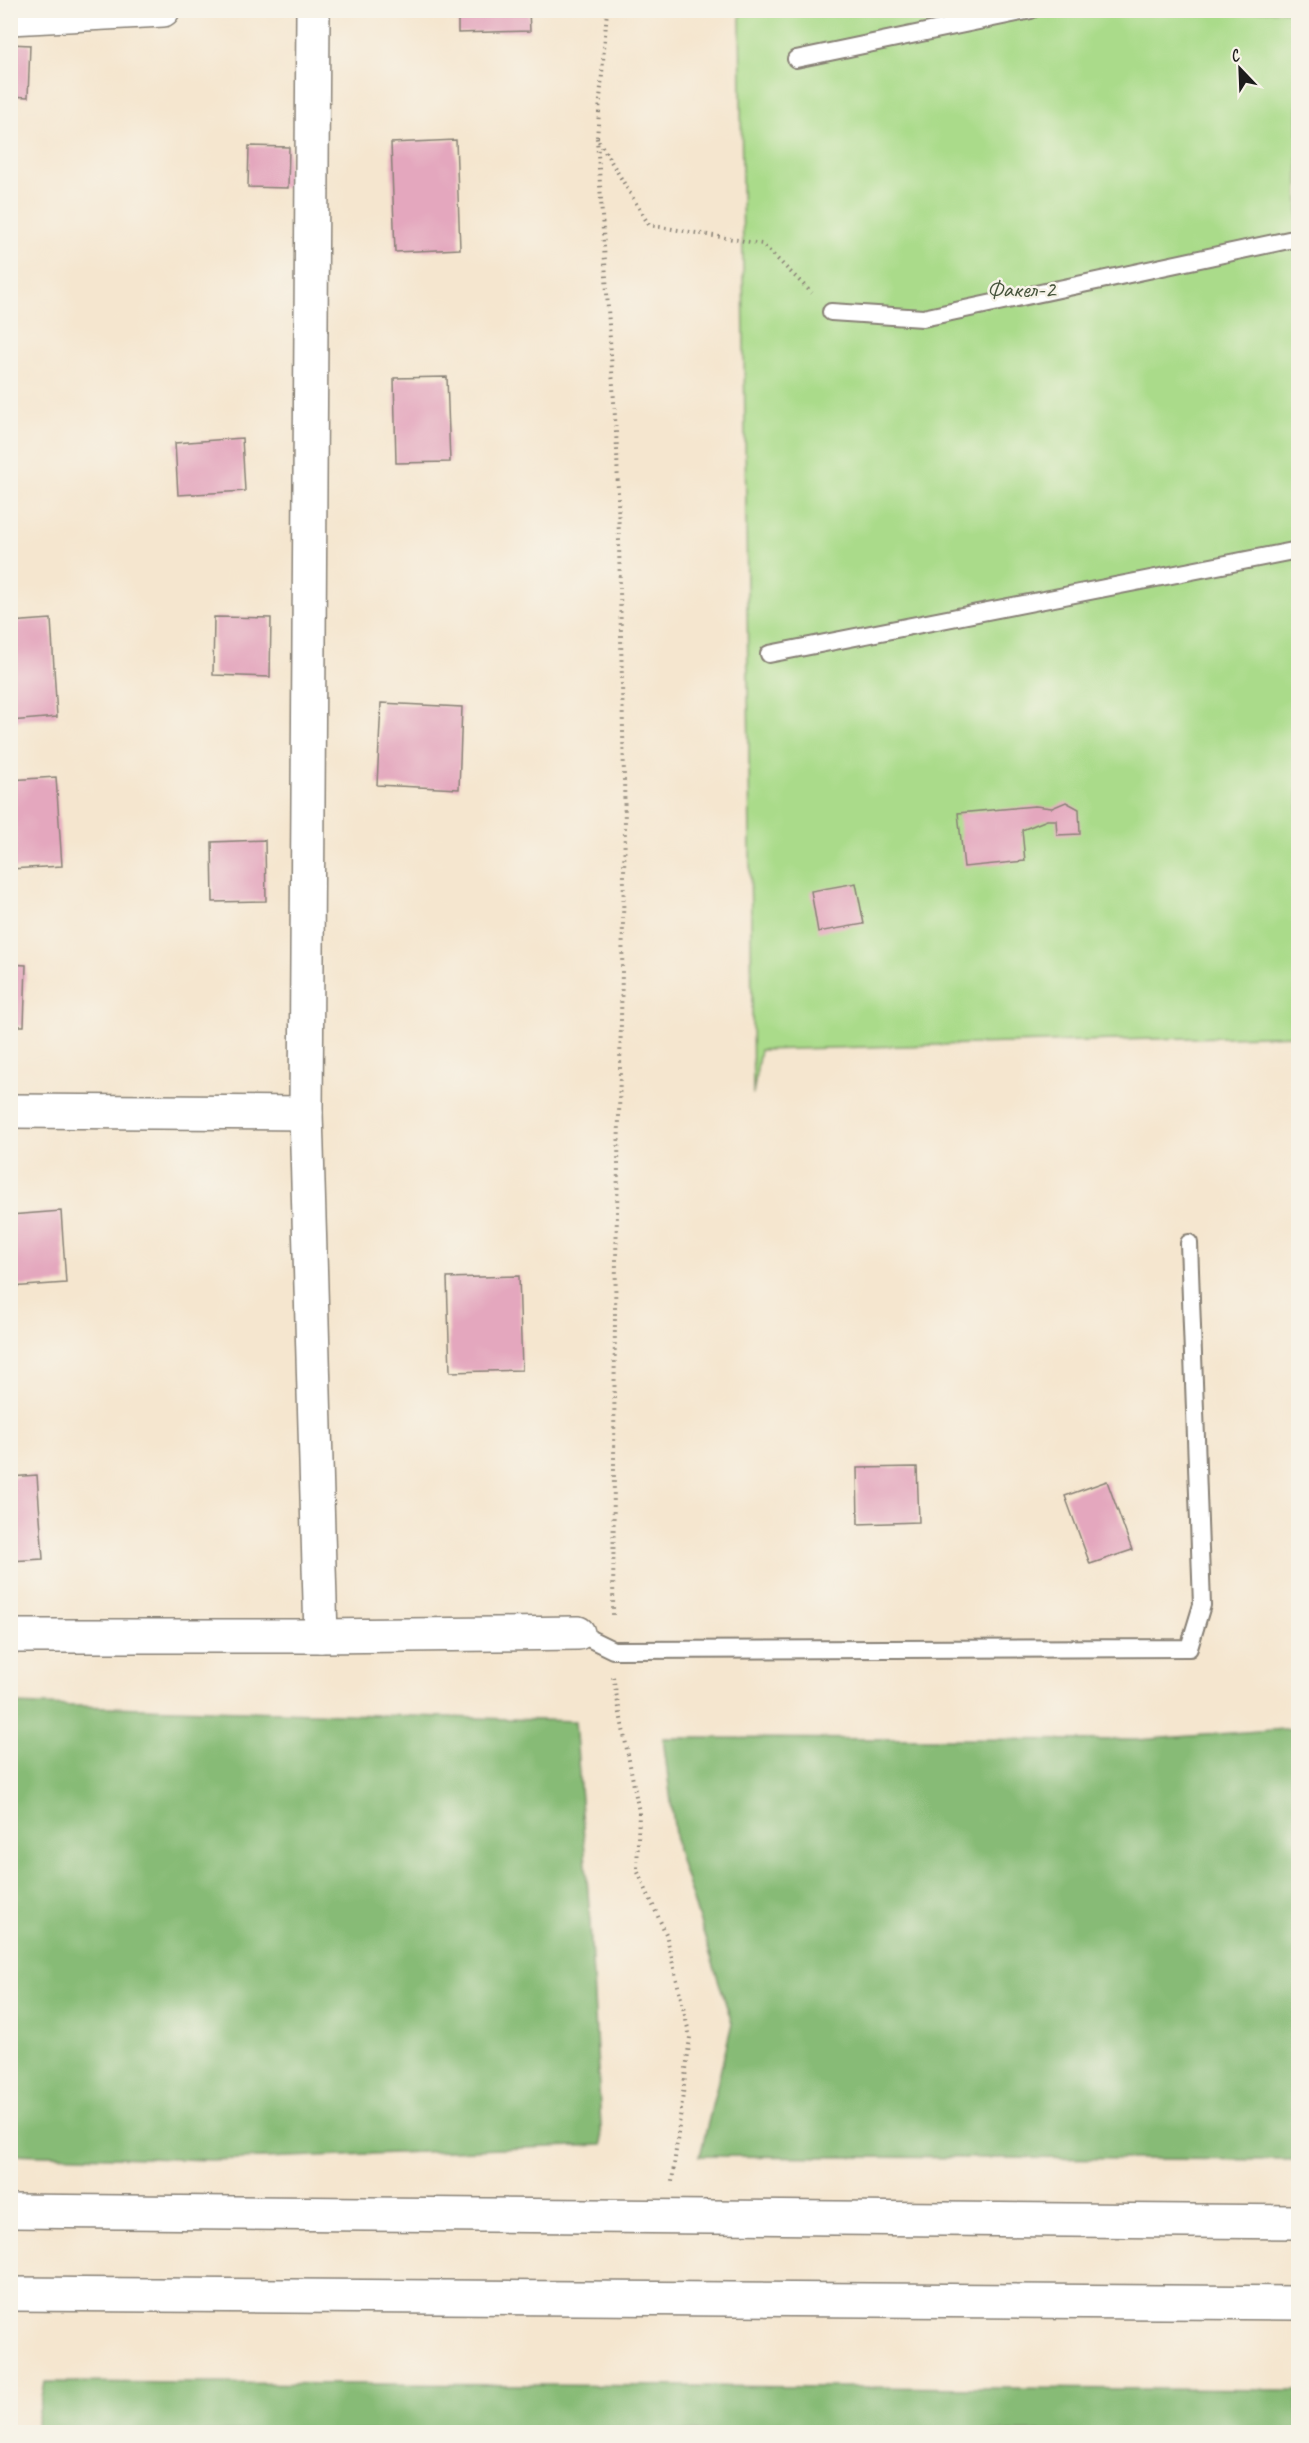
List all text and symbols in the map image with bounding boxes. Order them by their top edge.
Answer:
north arrow [1210,39,1270,99]
text: С [1227,45,1244,67]
park label: Факел-2 [987,274,1057,304]

